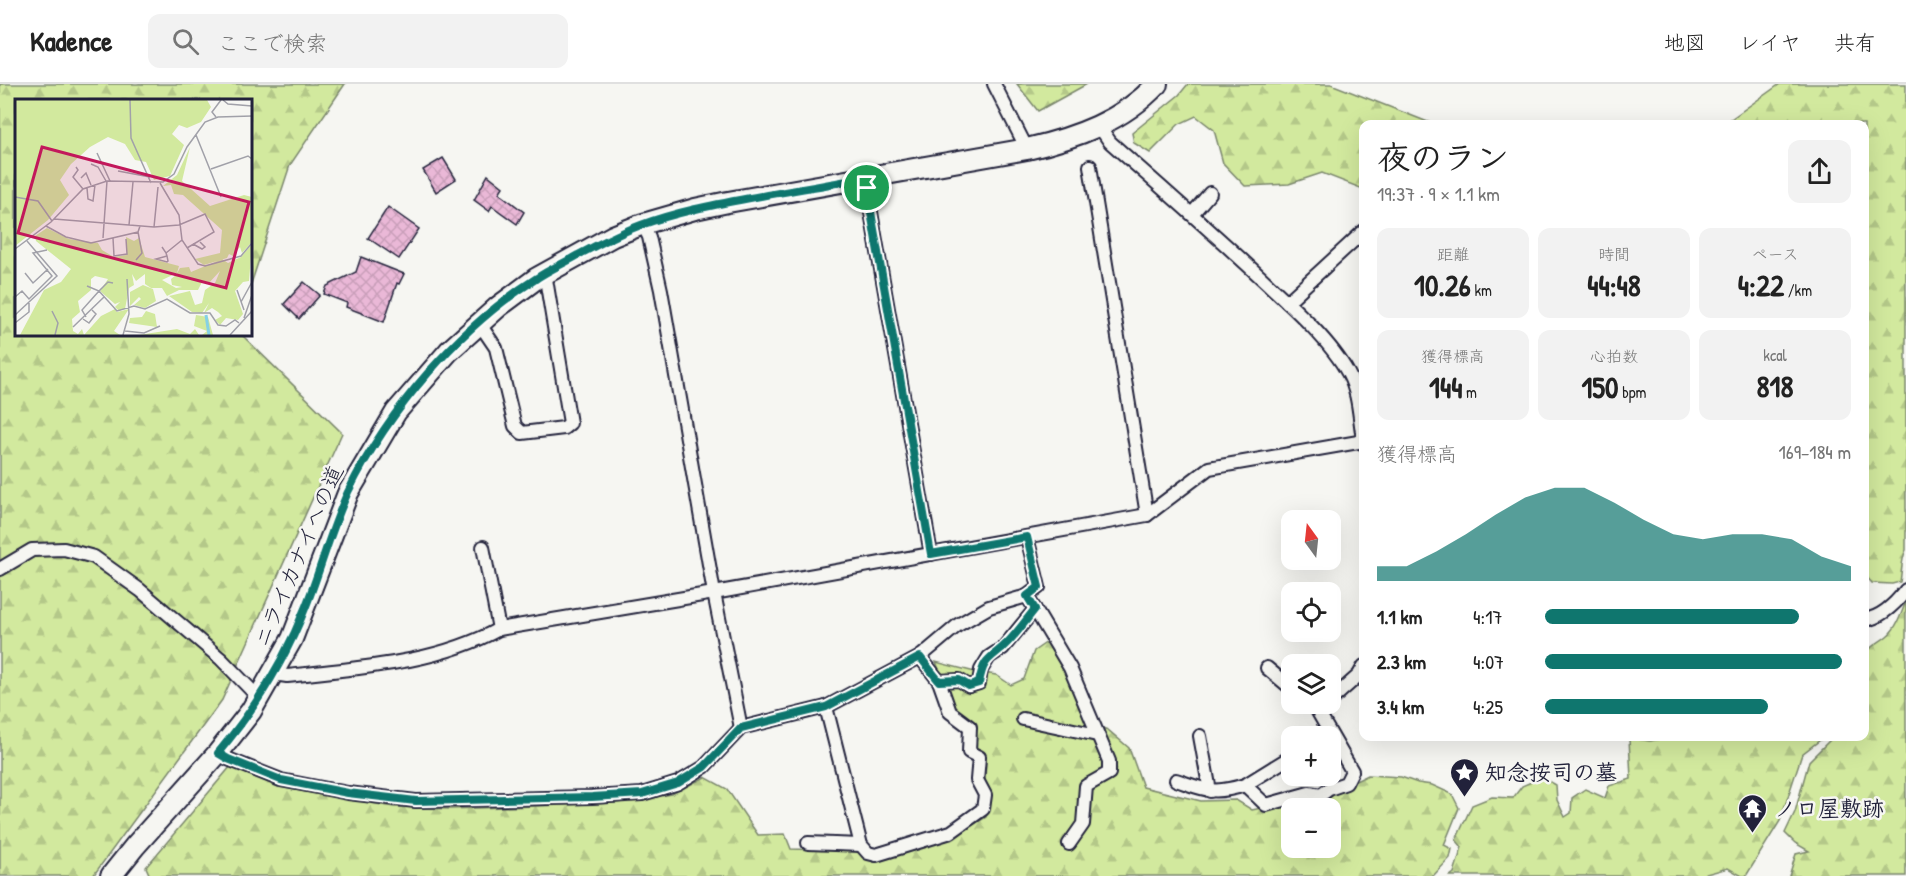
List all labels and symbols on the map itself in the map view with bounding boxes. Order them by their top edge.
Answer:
inset map [15,99,252,336]
pin [841,162,892,213]
street label: ニライカナイへの道 [246,460,350,652]
north arrow [1281,510,1341,570]
place icon: 知念按司の墓 [1448,756,1480,798]
place label: 知念按司の墓 [1485,757,1617,787]
temple icon: ノロ屋敷跡 [1737,792,1769,834]
place label: ノロ屋敷跡 [1774,793,1884,823]

